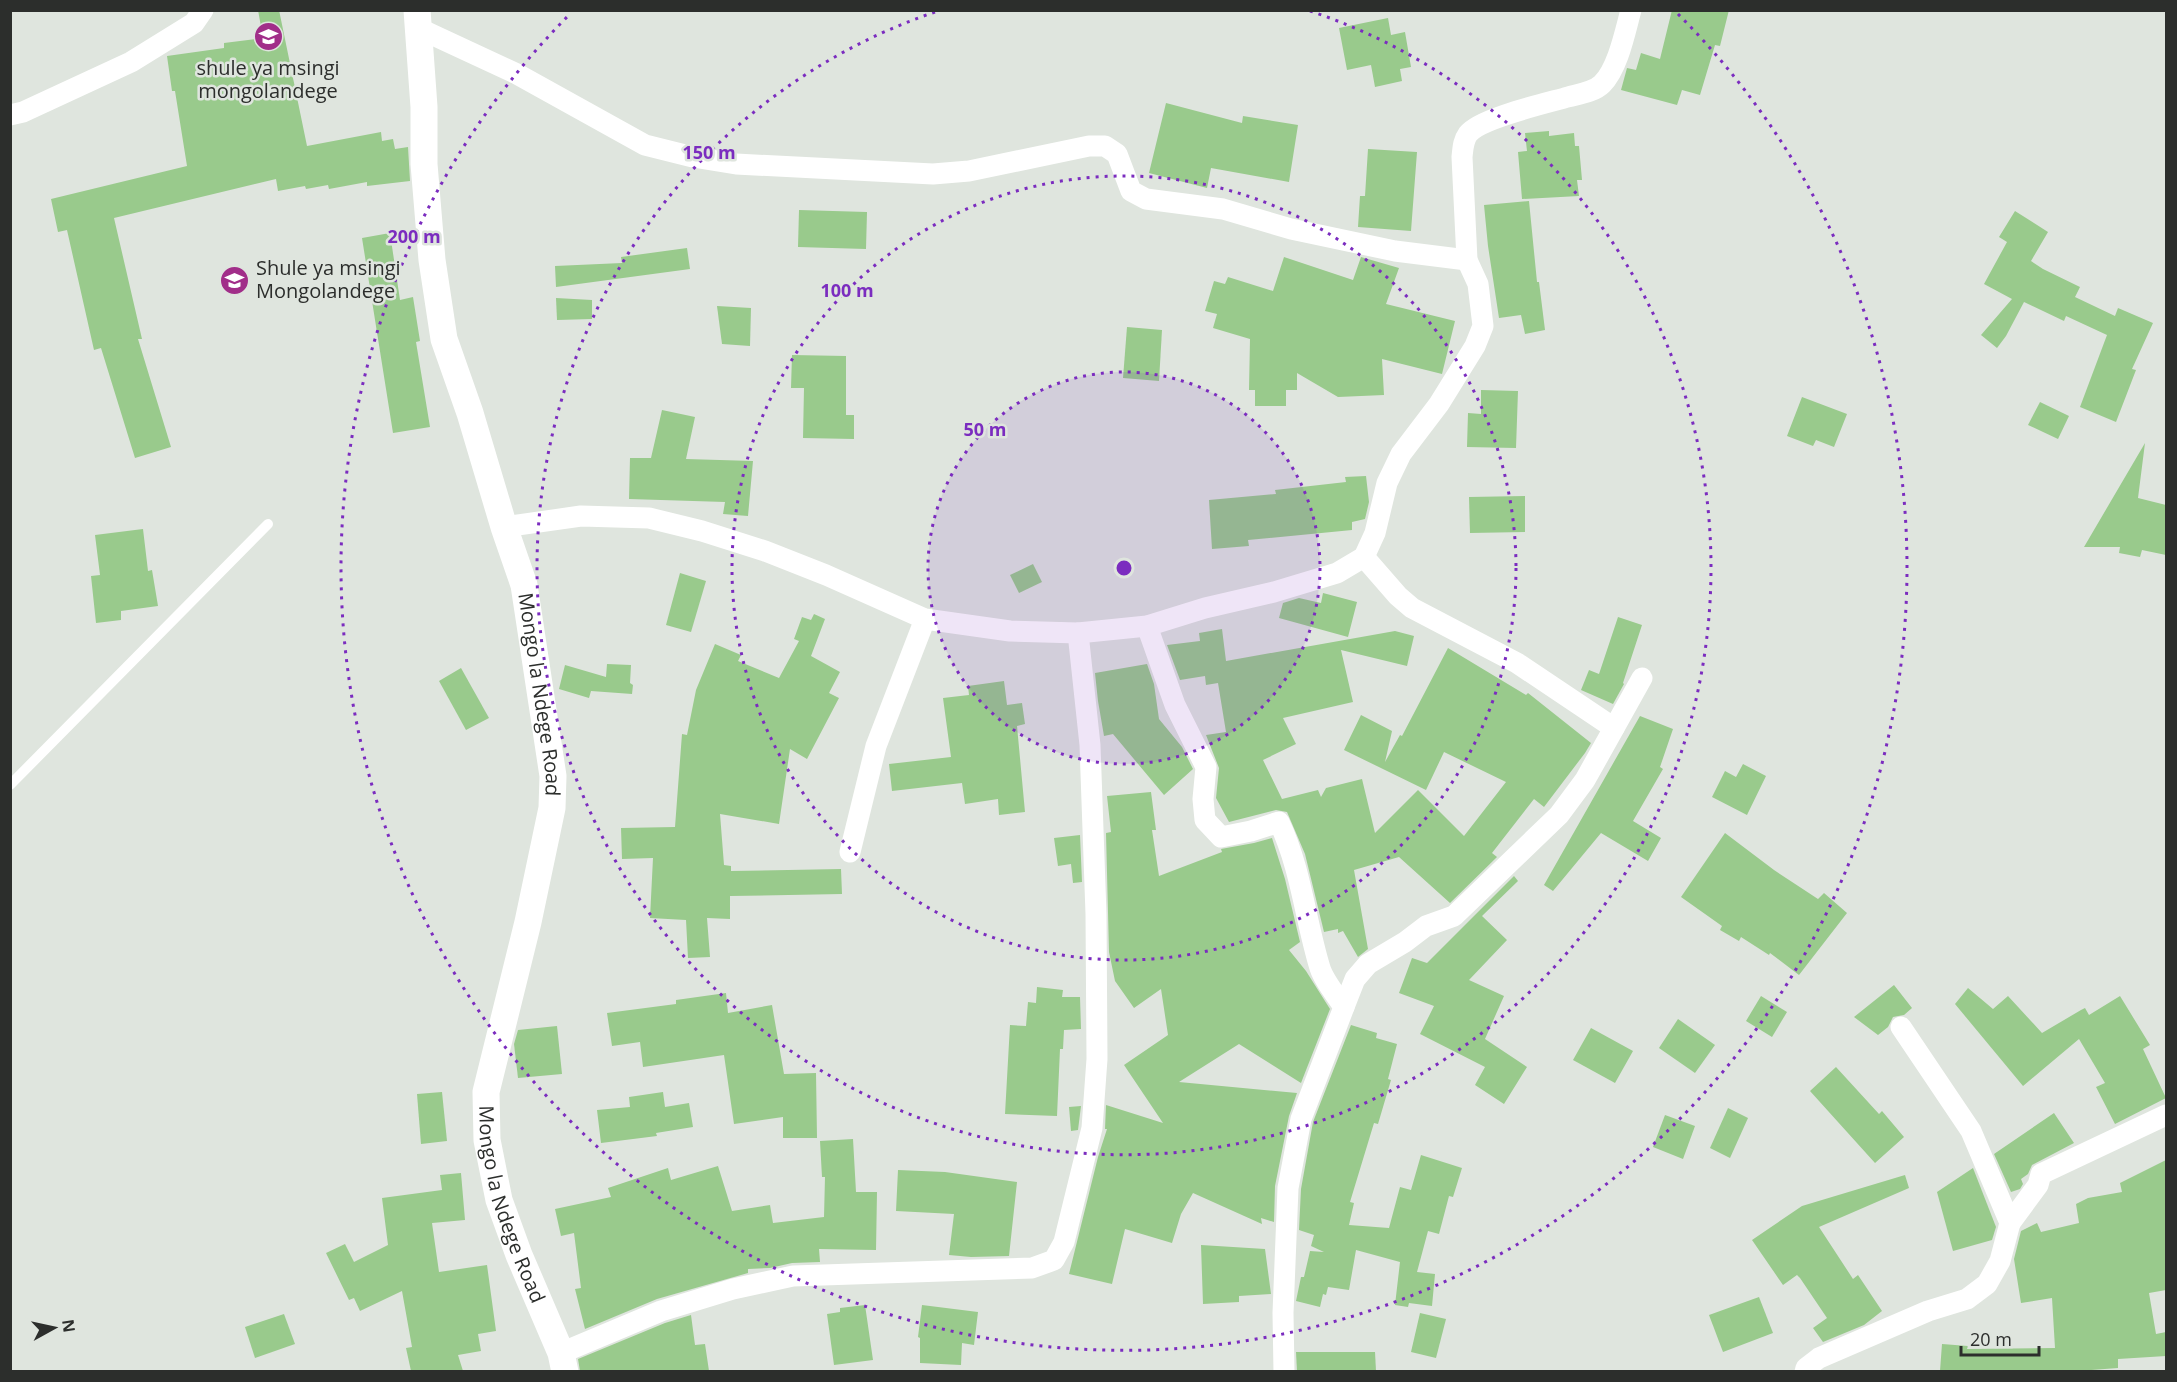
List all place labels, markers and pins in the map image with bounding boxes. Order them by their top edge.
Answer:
school or university icon: shule ya msingi mongolandege [252,21,284,53]
place label: shule ya msingi mongolandege [196,54,340,104]
place label: Shule ya msingi Mongolandege [256,254,401,304]
school or university icon: Shule ya msingi Mongolandege [219,264,251,296]
centre of rings [1114,558,1134,578]

